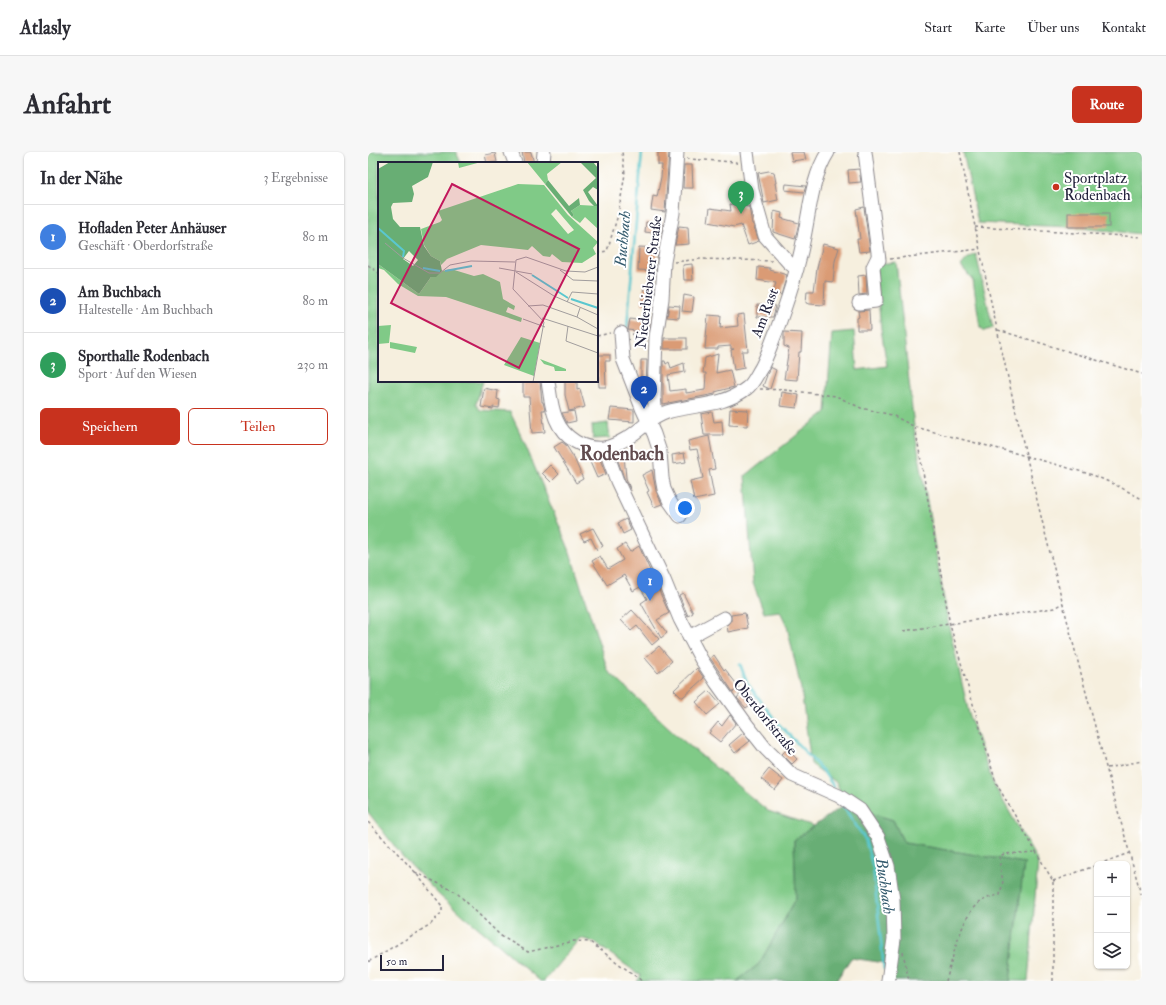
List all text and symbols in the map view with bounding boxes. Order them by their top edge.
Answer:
text: Atlasly [20,16,71,40]
text: Start [924,19,952,36]
text: Karte [974,19,1005,36]
text: Über uns [1027,19,1079,36]
text: Kontakt [1101,19,1146,36]
button: Route [1072,86,1142,123]
text: Anfahrt [24,87,111,122]
inset map [378,162,598,382]
text: In der Nähe [40,168,122,189]
place label: Sportplatz Rodenbach [1064,169,1131,205]
text: 3 Ergebnisse [263,170,328,186]
pin: 3 [728,181,754,214]
marker: Sportplatz Rodenbach [1051,182,1061,192]
water label: Buchbach [610,210,635,269]
street label: Niederbieberer Straße [631,214,667,350]
text: Hofladen Peter Anhäuser [78,219,226,238]
text: 1 [51,229,55,245]
text: 80 m [302,229,328,245]
text: Geschäft · Oberdorfstraße [78,238,213,254]
text: Am Buchbach [78,283,161,302]
street label: Am Rast [747,286,783,341]
text: 2 [50,293,56,309]
text: 80 m [302,293,328,309]
text: Haltestelle · Am Buchbach [78,302,213,318]
text: Sporthalle Rodenbach [78,347,209,366]
text: 3 [51,357,56,373]
text: 230 m [297,357,328,373]
text: Sport · Auf den Wiesen [78,366,197,382]
pin: 2 [631,376,657,409]
button: Speichern [40,408,180,445]
button: Teilen [188,408,328,445]
district label: Rodenbach [580,442,664,466]
your location [675,498,695,518]
pin: 1 [637,568,663,601]
street label: Oberdorfstraße [729,675,801,759]
water label: Buchbach [871,856,899,915]
map controls [1094,861,1130,969]
button: + [1094,861,1130,897]
button: − [1094,897,1130,933]
button: layers [1094,933,1130,969]
scale bar [380,953,444,972]
text: 50 m [386,955,407,968]

